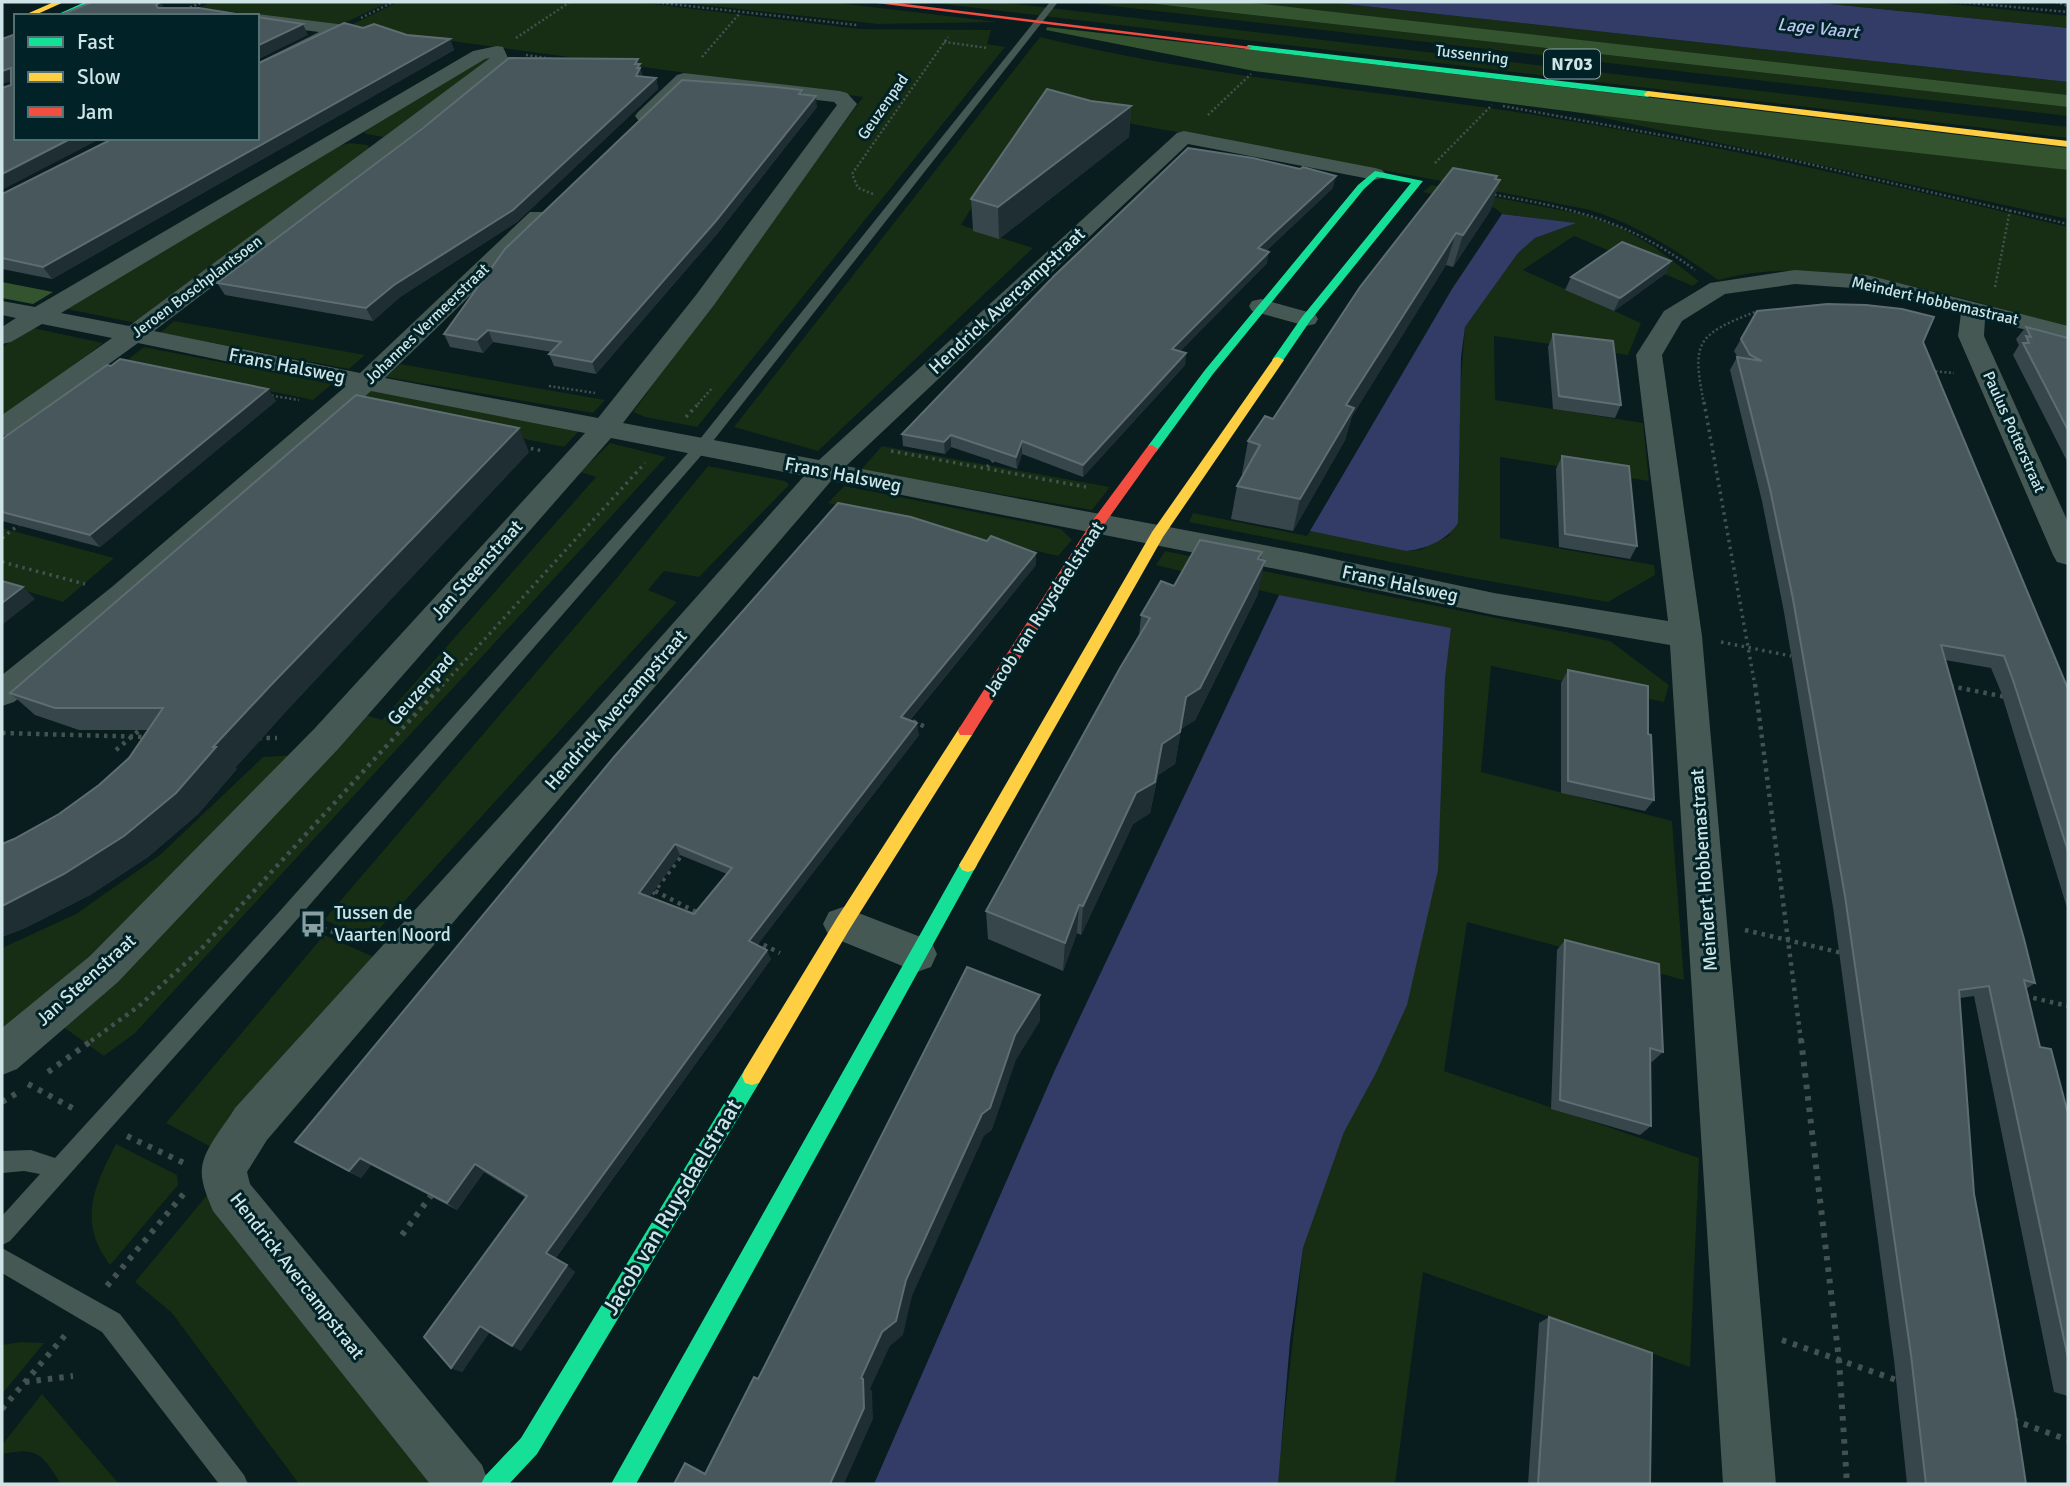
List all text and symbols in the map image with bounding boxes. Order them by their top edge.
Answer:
water label: Lage Vaart [1776,13,1863,44]
legend [14,14,259,140]
text: Fast [77,29,114,55]
street label: Tussenring [1434,41,1510,69]
road number: N703 [1544,50,1600,78]
text: Slow [77,64,121,90]
street label: Geuzenpad [853,70,913,144]
text: Jam [77,99,113,125]
street label: Hendrick Avercampstraat [924,222,1090,380]
street label: Jeroen Boschplantsoen [128,231,266,343]
street label: Johannes Vermeerstraat [361,259,494,389]
street label: Meindert Hobbemastraat [1850,272,2021,330]
street label: Frans Halsweg [227,343,347,389]
street label: Paulus Potterstraat [1978,368,2050,496]
street label: Frans Halsweg [783,452,903,498]
street label: Jan Steenstraat [426,515,528,625]
street label: Jacob van Ruysdaelstraat [978,517,1110,701]
street label: Frans Halsweg [1340,560,1460,608]
street label: Hendrick Avercampstraat [540,624,693,795]
street label: Geuzenpad [382,648,460,730]
street label: Meindert Hobbemastraat [1685,768,1723,972]
place label: Tussen de Vaarten Noord [334,901,451,947]
bus stop icon: Tussen de Vaarten Noord [298,909,328,939]
street label: Jan Steenstraat [31,929,141,1031]
street label: Jacob van Ruysdaelstraat [596,1094,748,1320]
street label: Hendrick Avercampstraat [224,1188,370,1364]

